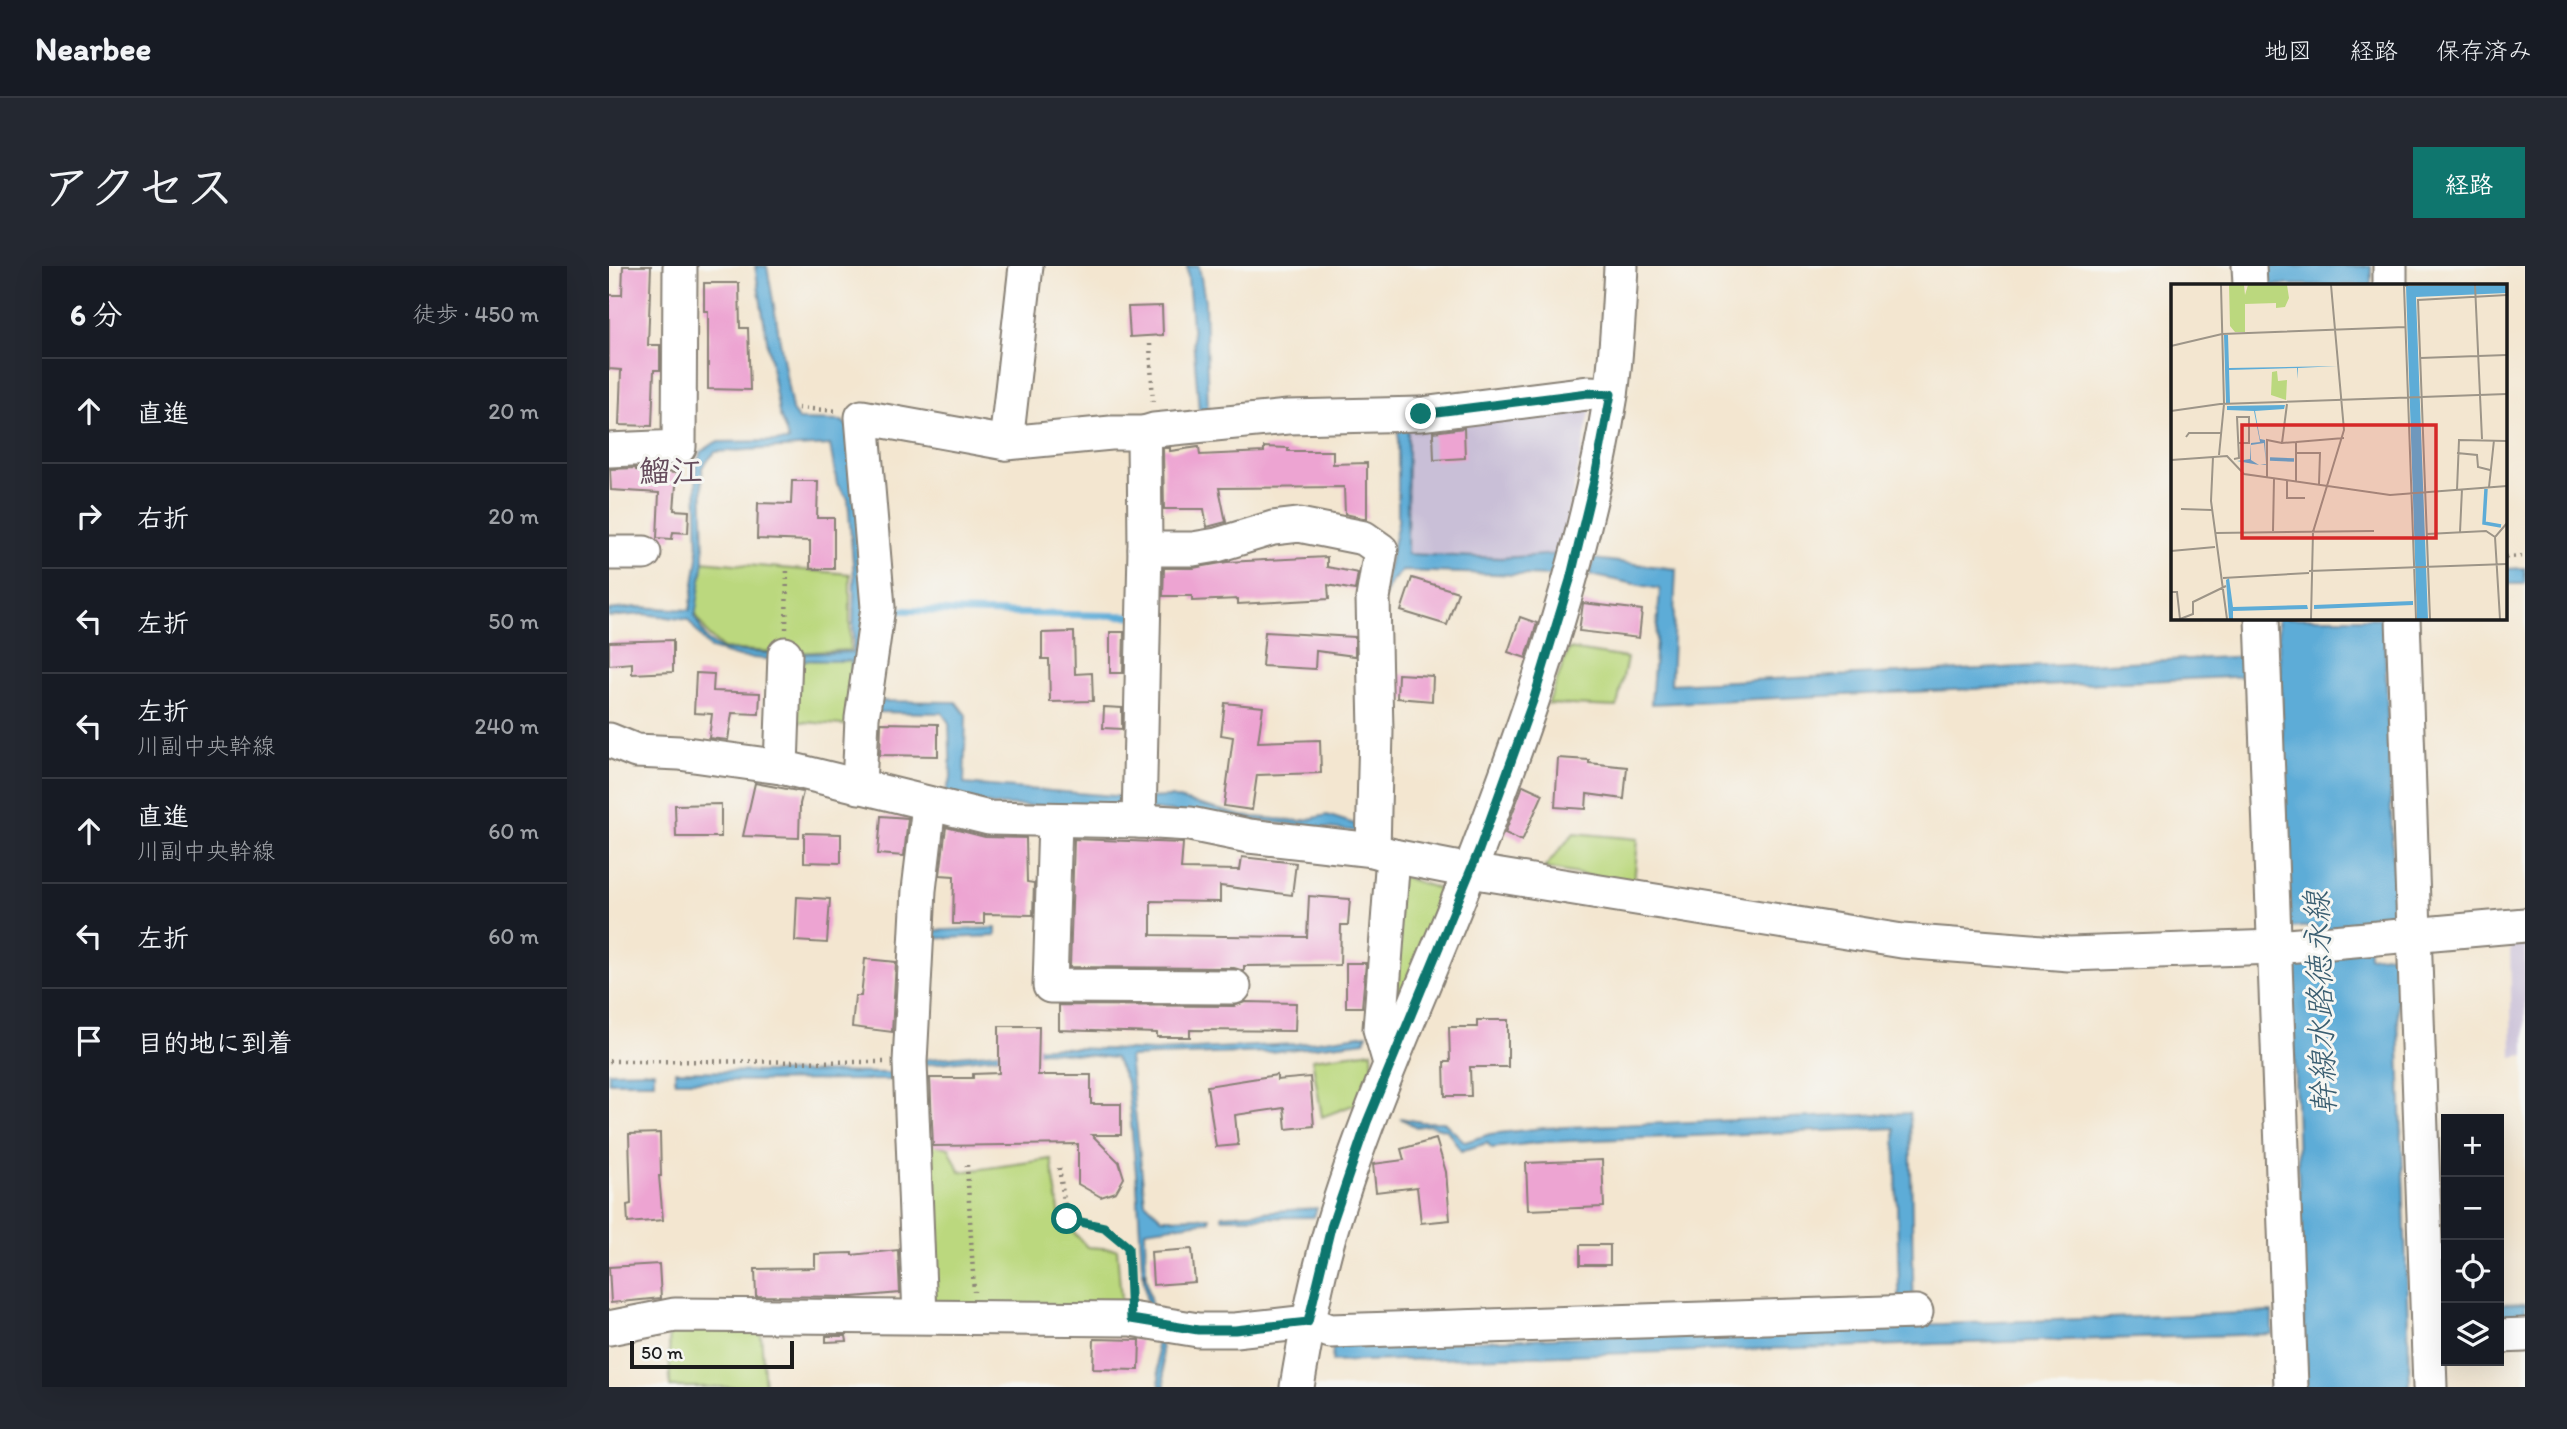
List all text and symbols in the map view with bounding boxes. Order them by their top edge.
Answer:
text: Nearbee [35,29,151,68]
text: 地図 [2264,36,2312,65]
text: 経路 [2350,36,2398,65]
text: 保存済み [2436,36,2532,65]
button: 経路 [2413,147,2525,218]
text: アクセス [42,157,235,216]
inset map [2171,284,2507,620]
text: 6 分 [70,296,123,333]
text: 徒歩 · 450 m [413,300,539,328]
icon: ahead [70,392,108,430]
text: 直進 [137,397,189,429]
text: 20 m [488,397,539,425]
route end [1405,398,1436,429]
district label: 鰡江 [639,452,703,490]
icon: right [70,497,108,535]
text: 右折 [137,502,189,534]
text: 20 m [488,502,539,530]
icon: left [70,602,108,640]
text: 左折 [137,607,189,639]
text: 50 m [488,607,539,635]
text: 左折 [137,695,189,727]
icon: left [70,707,108,745]
text: 240 m [474,712,539,740]
text: 川副中央幹線 [137,732,275,760]
text: 直進 [137,800,189,832]
icon: ahead [70,812,108,850]
text: 60 m [488,817,539,845]
text: 川副中央幹線 [137,837,275,865]
water label: 幹線水路徳永線 [2297,888,2343,1116]
icon: left [70,917,108,955]
text: 左折 [137,922,189,954]
text: 60 m [488,922,539,950]
icon: arrive [70,1022,108,1060]
text: 目的地に到着 [137,1027,293,1059]
map controls [2441,1114,2504,1366]
button: + [2441,1114,2504,1177]
button: − [2441,1177,2504,1240]
route start [1051,1203,1082,1234]
button: locate [2441,1240,2504,1303]
button: layers [2441,1303,2504,1366]
scale bar [630,1338,795,1370]
text: 50 m [641,1341,683,1364]

